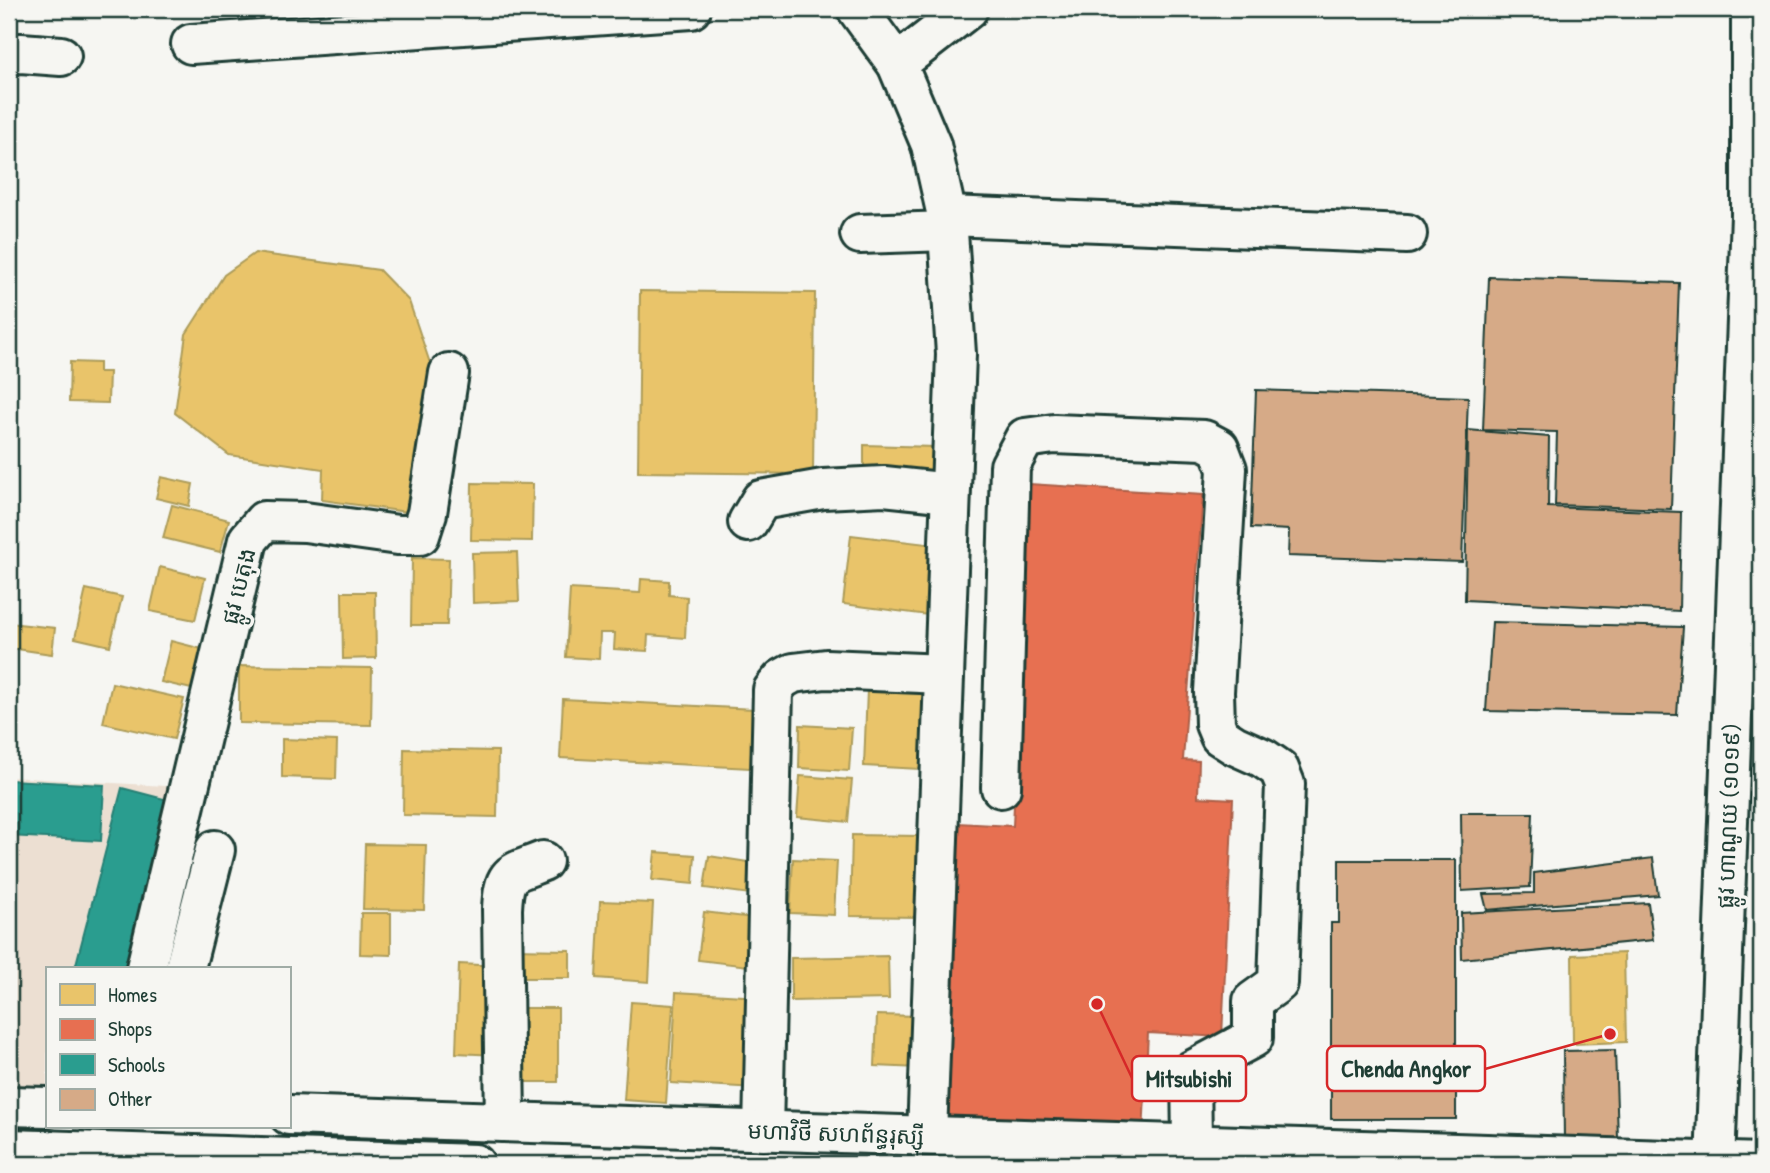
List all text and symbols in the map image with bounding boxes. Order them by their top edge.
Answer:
street label: ផ្លូវ បេតុង [214,544,269,629]
street label: ផ្លូវ ហាណូយ (១០១៩) [1709,723,1754,910]
legend [46,967,290,1128]
text: Homes [108,980,157,1009]
text: Shops [108,1014,152,1043]
callout: Chenda Angkor [1327,1046,1485,1091]
text: Schools [108,1050,165,1079]
text: Chenda Angkor [1341,1052,1472,1085]
callout: Mitsubishi [1132,1056,1246,1101]
text: Mitsubishi [1146,1062,1232,1094]
text: Other [108,1084,152,1113]
street label: មហាវិថី សហព័ន្ធរុស្ស៊ី [747,1114,925,1157]

